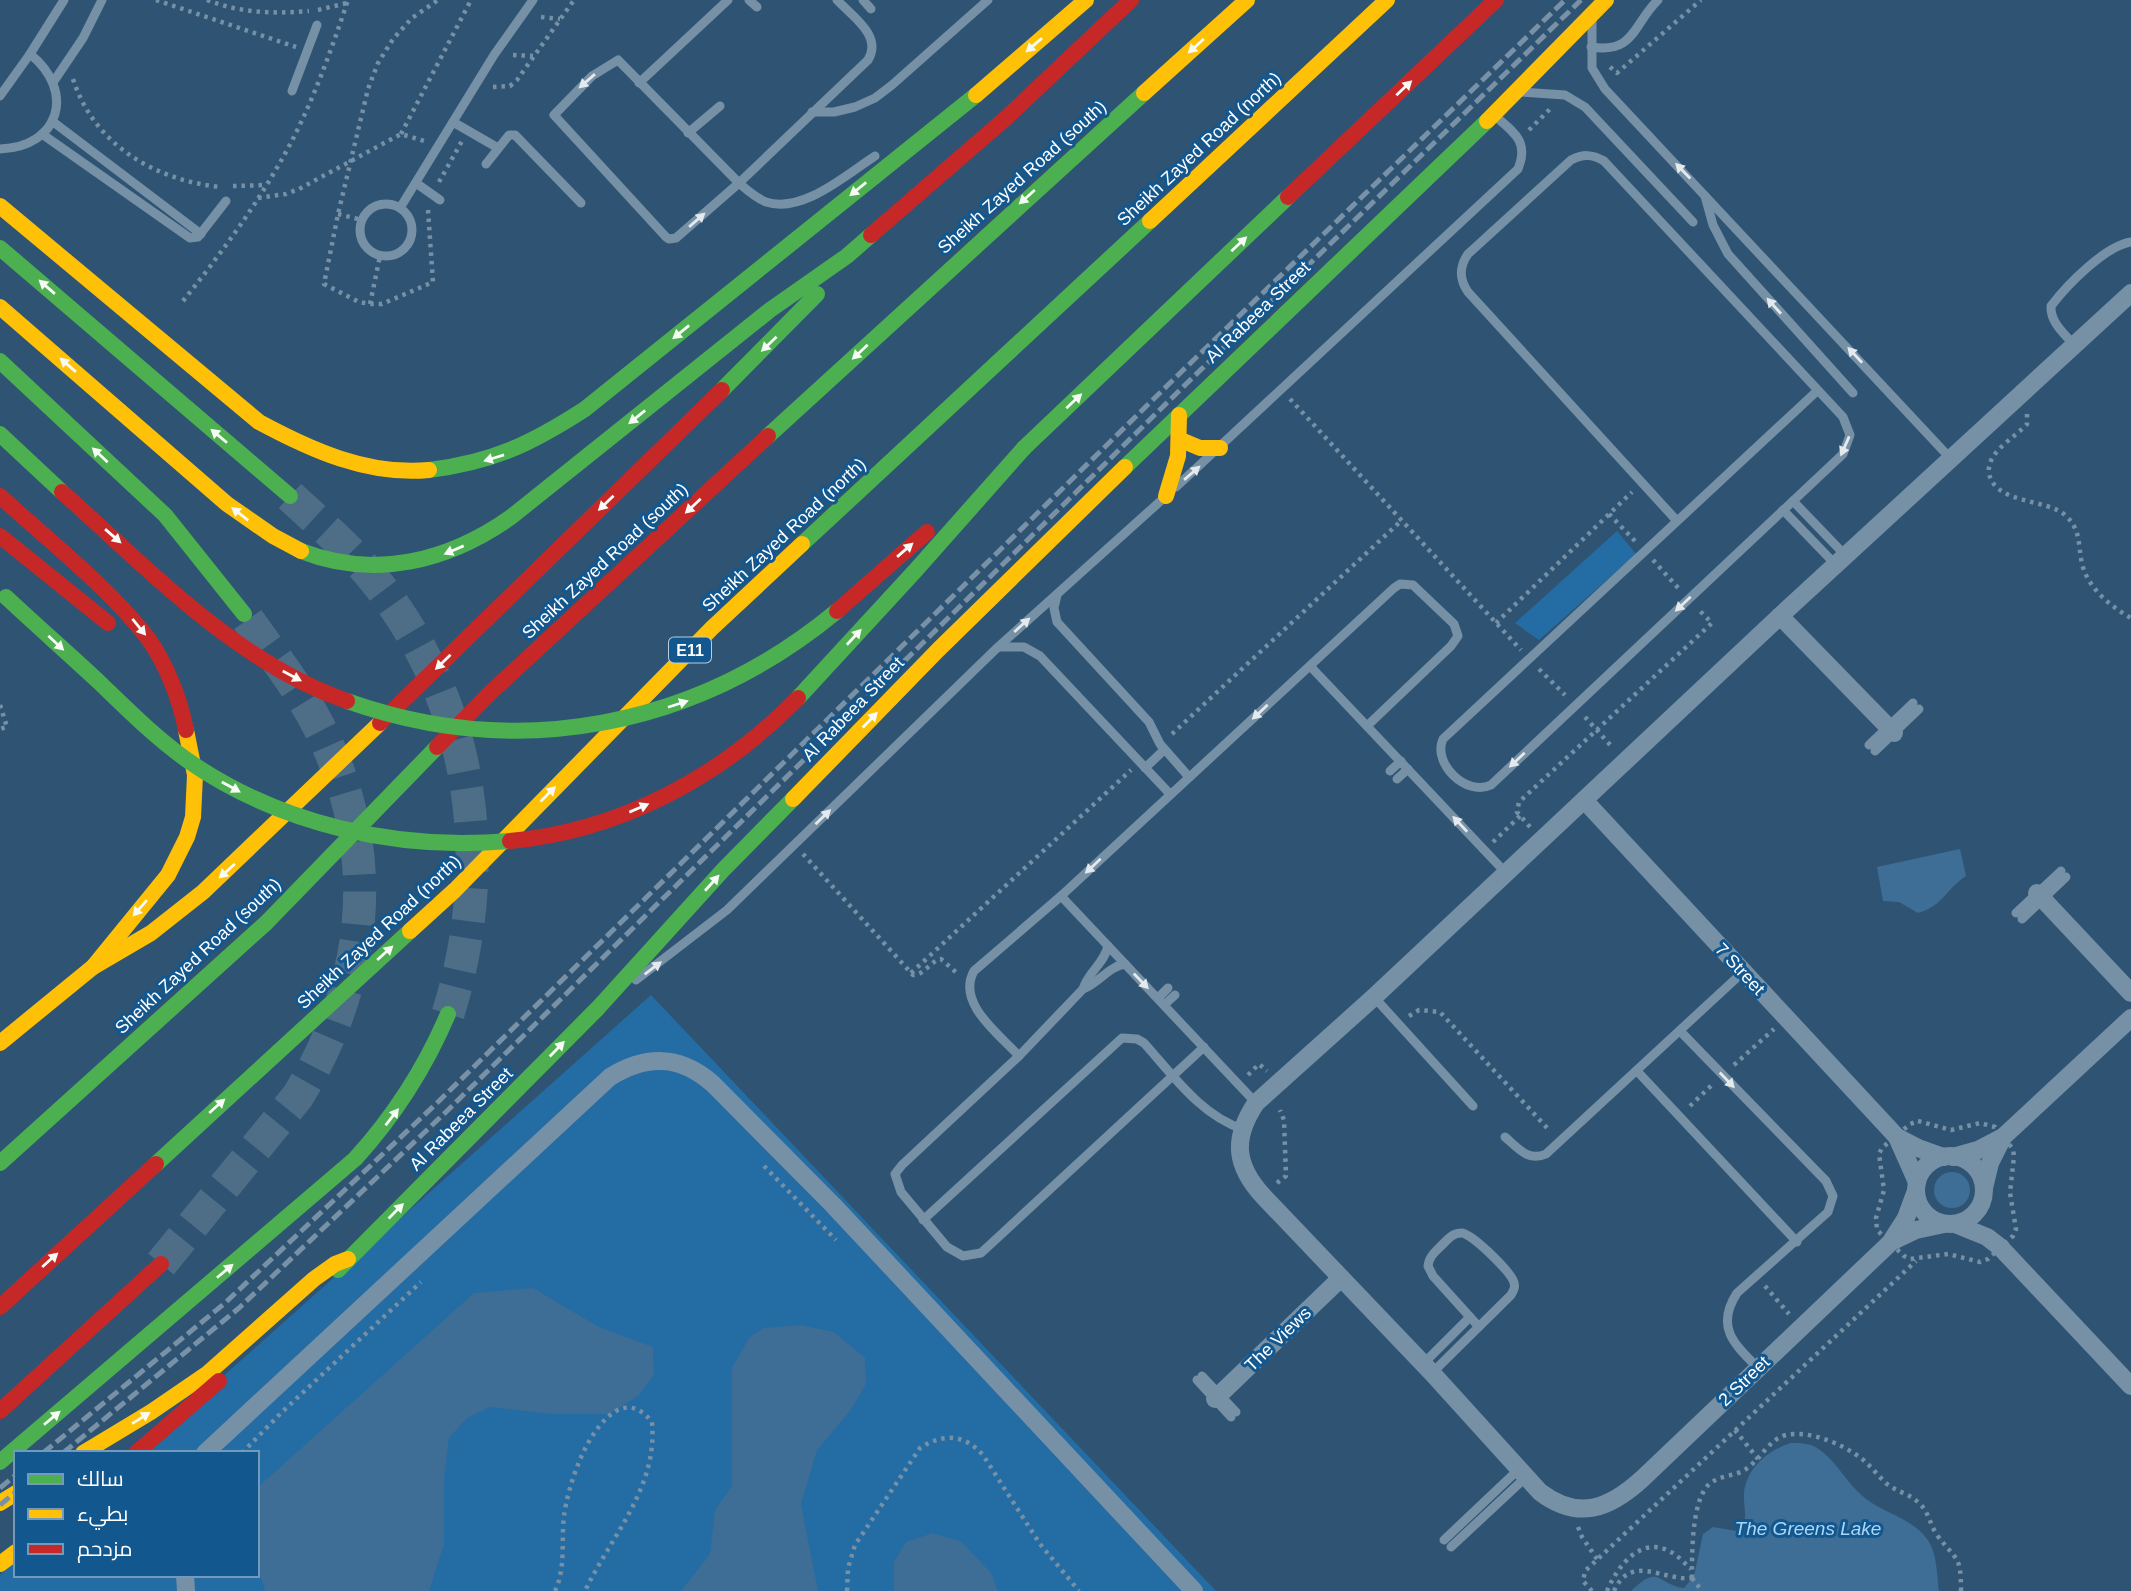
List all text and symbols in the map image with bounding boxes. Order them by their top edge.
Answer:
one-way arrow [1025,37,1043,53]
one-way arrow [1188,37,1205,53]
street label: Sheikh Zayed Road (north) [1113,68,1285,230]
one-way arrow [578,73,596,89]
one-way arrow [1395,79,1412,96]
street label: Sheikh Zayed Road (south) [934,96,1110,258]
one-way arrow [1675,163,1691,180]
one-way arrow [850,181,867,196]
one-way arrow [1019,189,1036,205]
one-way arrow [688,213,705,228]
one-way arrow [1230,236,1247,253]
street label: Al Rabeea Street [1202,257,1314,367]
one-way arrow [38,279,56,295]
one-way arrow [1767,298,1783,315]
one-way arrow [673,324,690,339]
one-way arrow [761,336,777,352]
one-way arrow [851,344,869,360]
one-way arrow [1847,347,1863,364]
one-way arrow [59,357,77,373]
one-way arrow [1065,392,1082,409]
one-way arrow [628,409,646,424]
one-way arrow [211,429,228,444]
one-way arrow [1839,436,1851,456]
one-way arrow [92,446,109,463]
one-way arrow [483,453,504,464]
street label: Sheikh Zayed Road (north) [698,454,870,616]
one-way arrow [1183,466,1200,482]
street label: Sheikh Zayed Road (south) [518,479,692,643]
one-way arrow [598,494,615,510]
one-way arrow [685,498,702,514]
one-way arrow [232,507,249,522]
one-way arrow [104,528,121,544]
one-way arrow [897,543,914,558]
one-way arrow [443,545,464,556]
one-way arrow [1675,596,1692,612]
one-way arrow [131,617,146,635]
one-way arrow [1013,617,1031,633]
one-way arrow [845,629,861,646]
one-way arrow [47,635,65,651]
road number: E11 [669,638,711,663]
one-way arrow [435,653,452,669]
street label: Al Rabeea Street [798,653,908,765]
one-way arrow [282,670,302,682]
one-way arrow [668,698,689,709]
one-way arrow [1251,704,1269,720]
one-way arrow [862,711,879,728]
one-way arrow [1508,752,1526,768]
one-way arrow [221,781,241,793]
one-way arrow [540,786,557,803]
one-way arrow [629,802,650,813]
one-way arrow [814,809,831,825]
one-way arrow [1451,815,1468,832]
street label: Sheikh Zayed Road (north) [293,851,465,1013]
one-way arrow [1084,858,1102,874]
one-way arrow [218,863,236,879]
street label: Sheikh Zayed Road (south) [111,874,285,1038]
one-way arrow [703,875,719,892]
one-way arrow [132,899,148,917]
street label: 7 Street [1711,939,1769,999]
one-way arrow [376,945,394,961]
one-way arrow [644,961,662,975]
one-way arrow [1133,972,1149,989]
one-way arrow [548,1041,565,1058]
street label: Al Rabeea Street [405,1063,517,1175]
one-way arrow [1718,1071,1734,1088]
one-way arrow [208,1099,225,1115]
one-way arrow [385,1108,399,1126]
one-way arrow [388,1202,405,1219]
one-way arrow [41,1253,58,1268]
one-way arrow [216,1263,234,1278]
street label: The Views [1241,1303,1315,1375]
street label: 2 Street [1714,1352,1774,1410]
one-way arrow [43,1410,61,1426]
one-way arrow [132,1412,151,1424]
legend [14,1451,259,1577]
text: سالك [77,1467,124,1490]
text: بطيء [77,1502,128,1530]
water label: The Greens Lake [1735,1518,1881,1539]
text: مزدحم [77,1537,132,1563]

